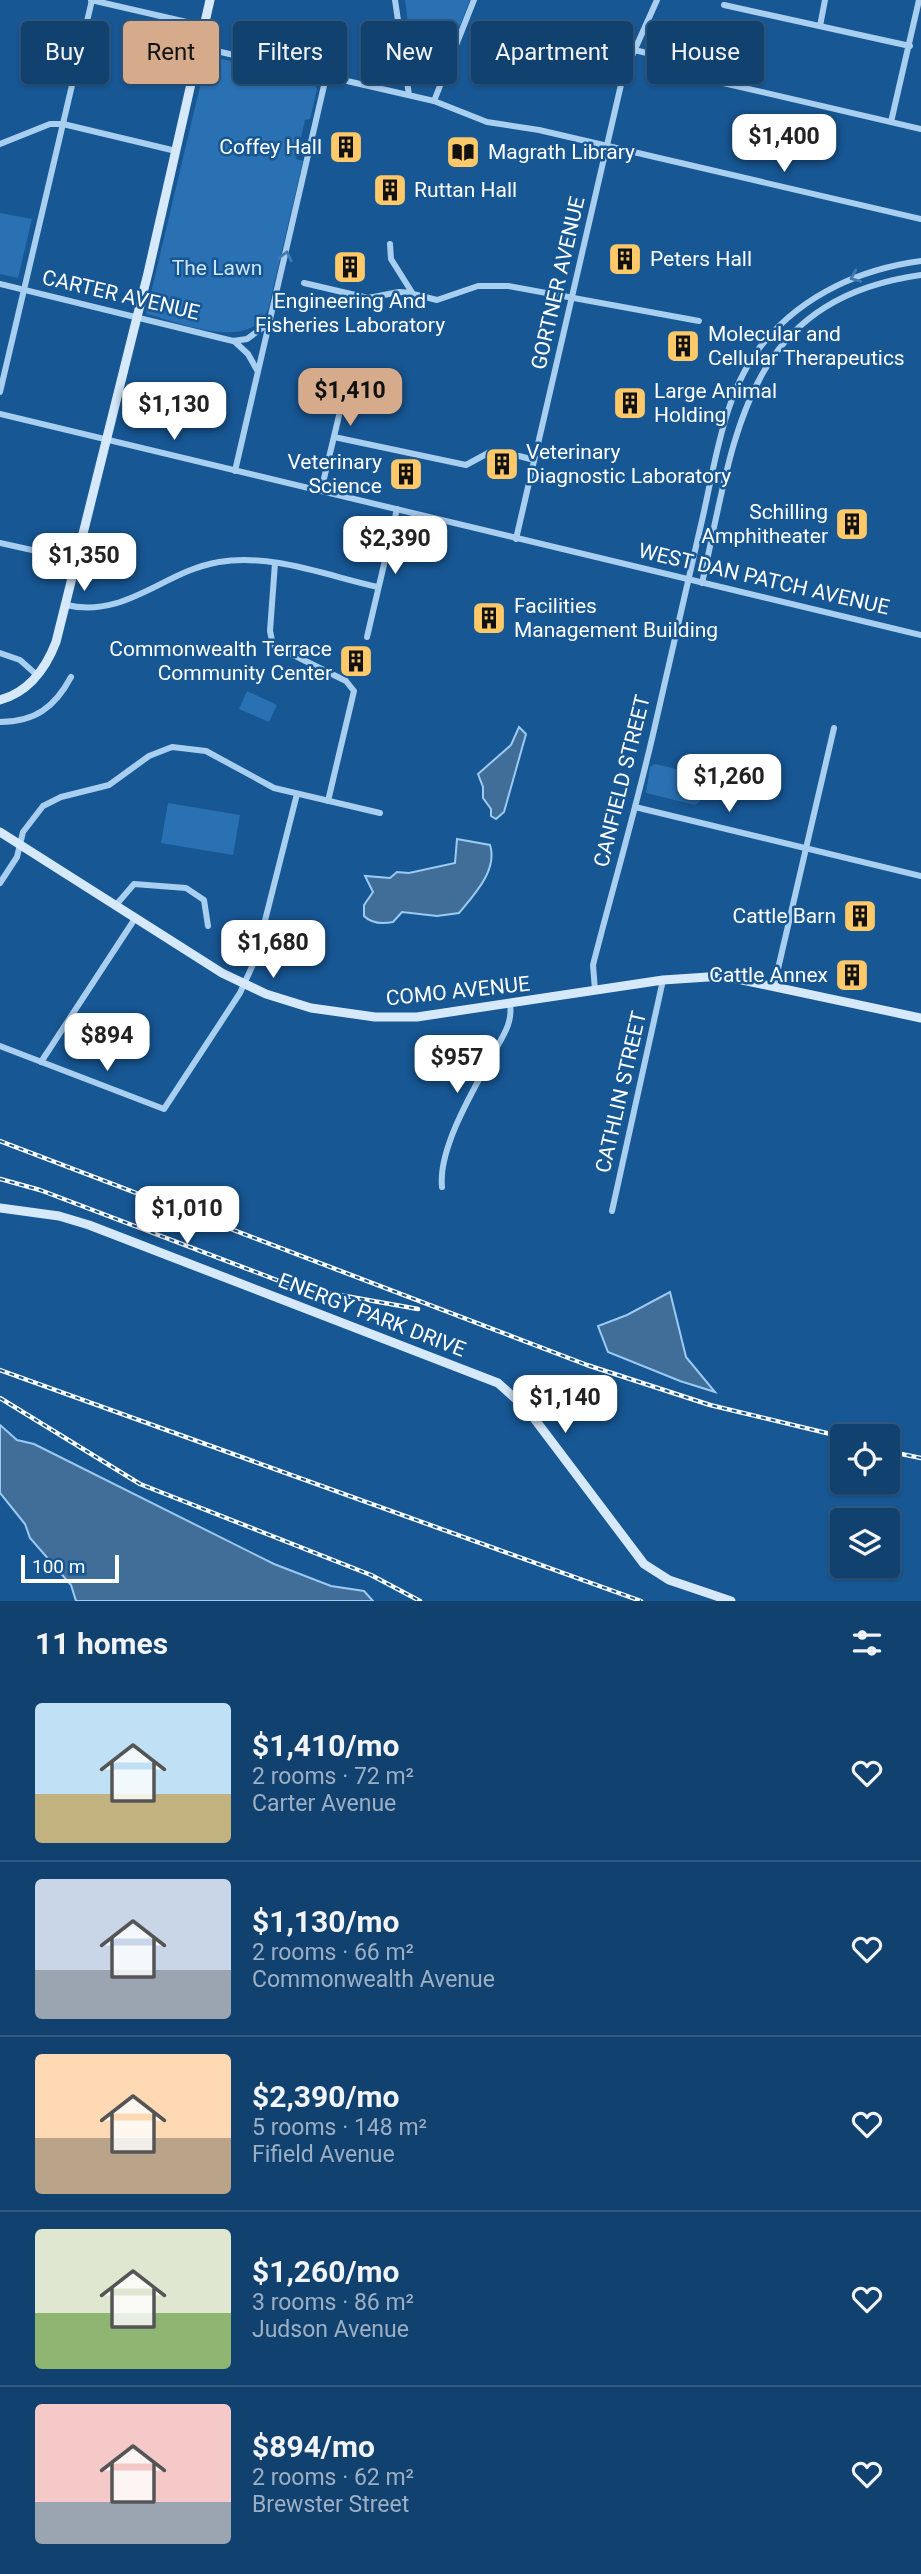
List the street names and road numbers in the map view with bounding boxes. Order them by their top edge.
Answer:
street label: GORTNER AVENUE [526,194,590,372]
street label: CARTER AVENUE [40,265,202,325]
street label: WEST DAN PATCH AVENUE [636,538,892,620]
street label: CANFIELD STREET [589,692,655,870]
street label: COMO AVENUE [385,971,531,1011]
street label: CATHLIN STREET [591,1008,651,1175]
street label: ENERGY PARK DRIVE [275,1268,469,1362]

